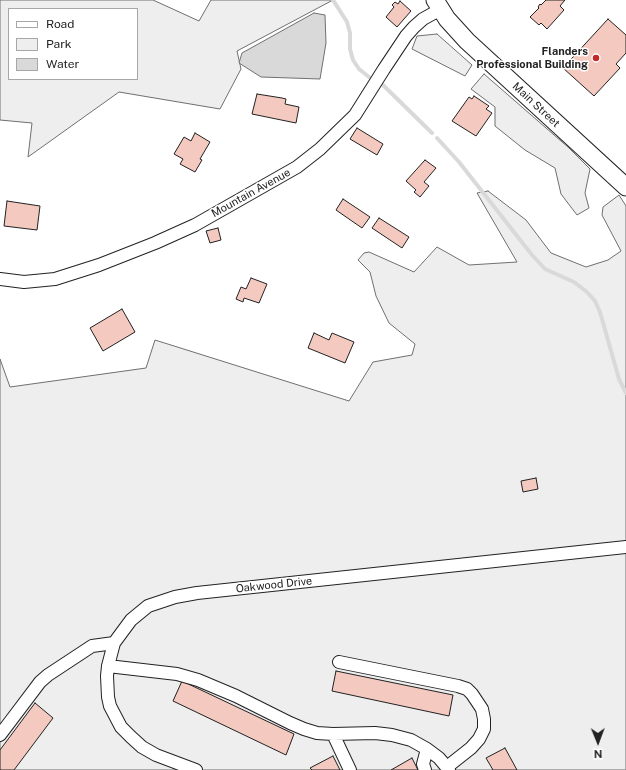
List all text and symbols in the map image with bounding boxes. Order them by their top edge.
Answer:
legend [8,8,138,80]
text: Road [46,17,74,31]
text: Park [46,37,72,51]
place label: Flanders Professional Building [476,45,588,71]
marker: Flanders Professional Building [591,53,601,63]
text: Water [46,57,79,71]
street label: Main Street [510,80,562,130]
street label: Mountain Avenue [209,166,293,220]
street label: Oakwood Drive [235,574,313,596]
north arrow [578,722,618,762]
text: N [594,748,603,760]

